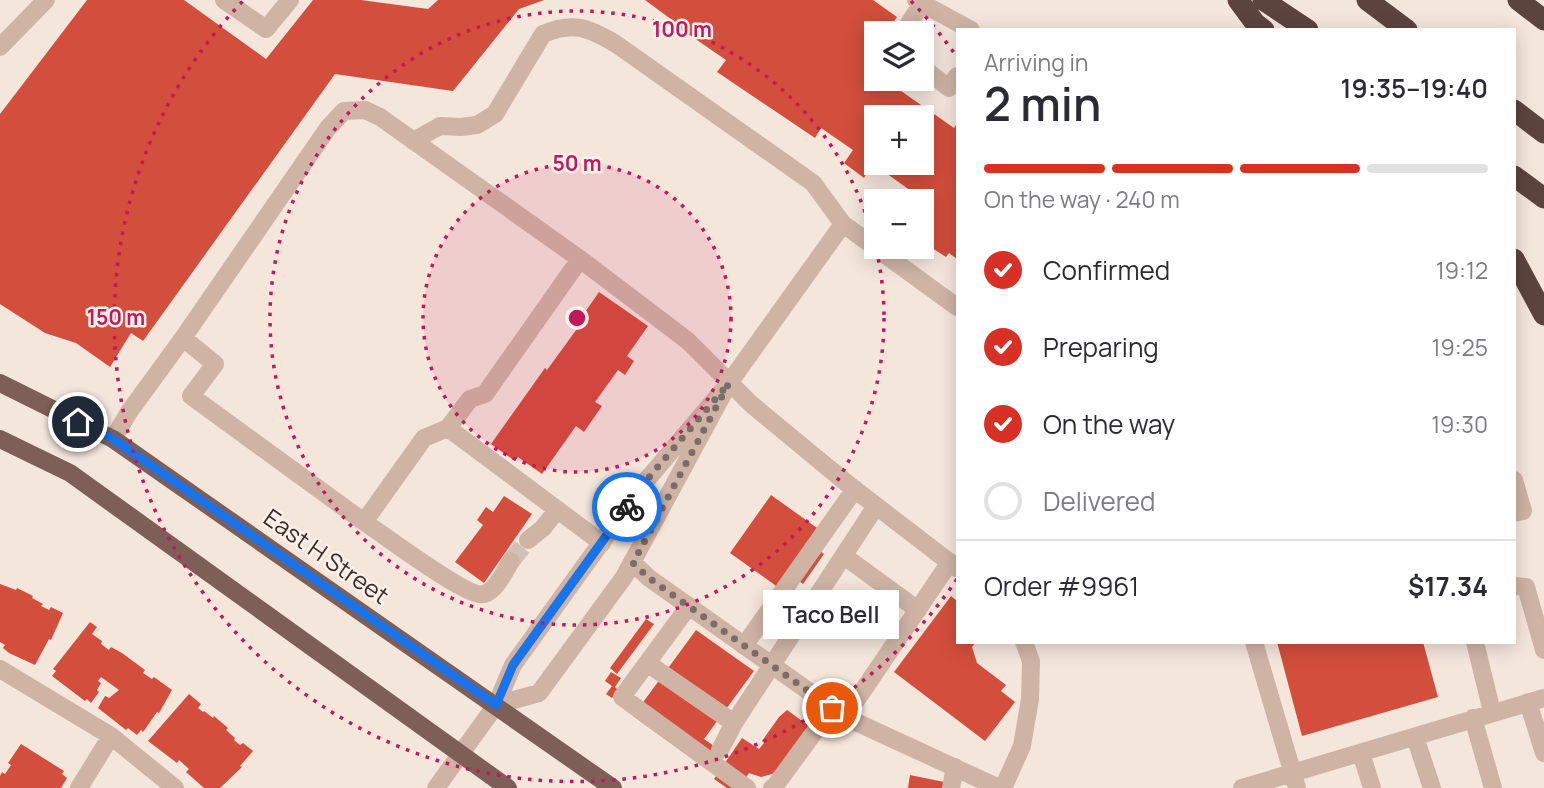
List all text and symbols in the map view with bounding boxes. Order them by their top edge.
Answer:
text: 100 m [652,15,712,43]
map controls [864,21,934,259]
button: layers [864,21,934,91]
text: Arriving in [984,46,1089,78]
text: 19:35–19:40 [1341,70,1488,106]
text: 2 min [984,72,1101,135]
button: + [864,105,934,175]
text: 50 m [552,149,602,177]
text: On the way · 240 m [984,183,1180,215]
button: − [864,189,934,259]
icon: check [984,251,1022,289]
text: Confirmed [1043,252,1170,288]
text: 19:12 [1436,254,1488,286]
text: 150 m [87,303,145,331]
centre of rings [565,306,589,330]
icon: check [984,328,1022,366]
text: Preparing [1043,329,1159,365]
text: 19:25 [1431,331,1488,363]
pin [48,392,108,452]
icon: home [59,403,97,441]
icon: check [984,405,1022,443]
text: On the way [1043,406,1175,442]
text: 19:30 [1431,408,1488,440]
courier [592,472,662,542]
text: Delivered [1043,483,1155,519]
icon: bike [608,488,646,526]
street label: East H Street [258,500,396,611]
text: Order #9961 [984,568,1139,604]
text: $17.34 [1408,568,1488,604]
callout: Taco Bell [764,589,900,638]
text: Taco Bell [783,598,879,630]
pin [802,678,862,738]
icon: bag [813,689,851,727]

